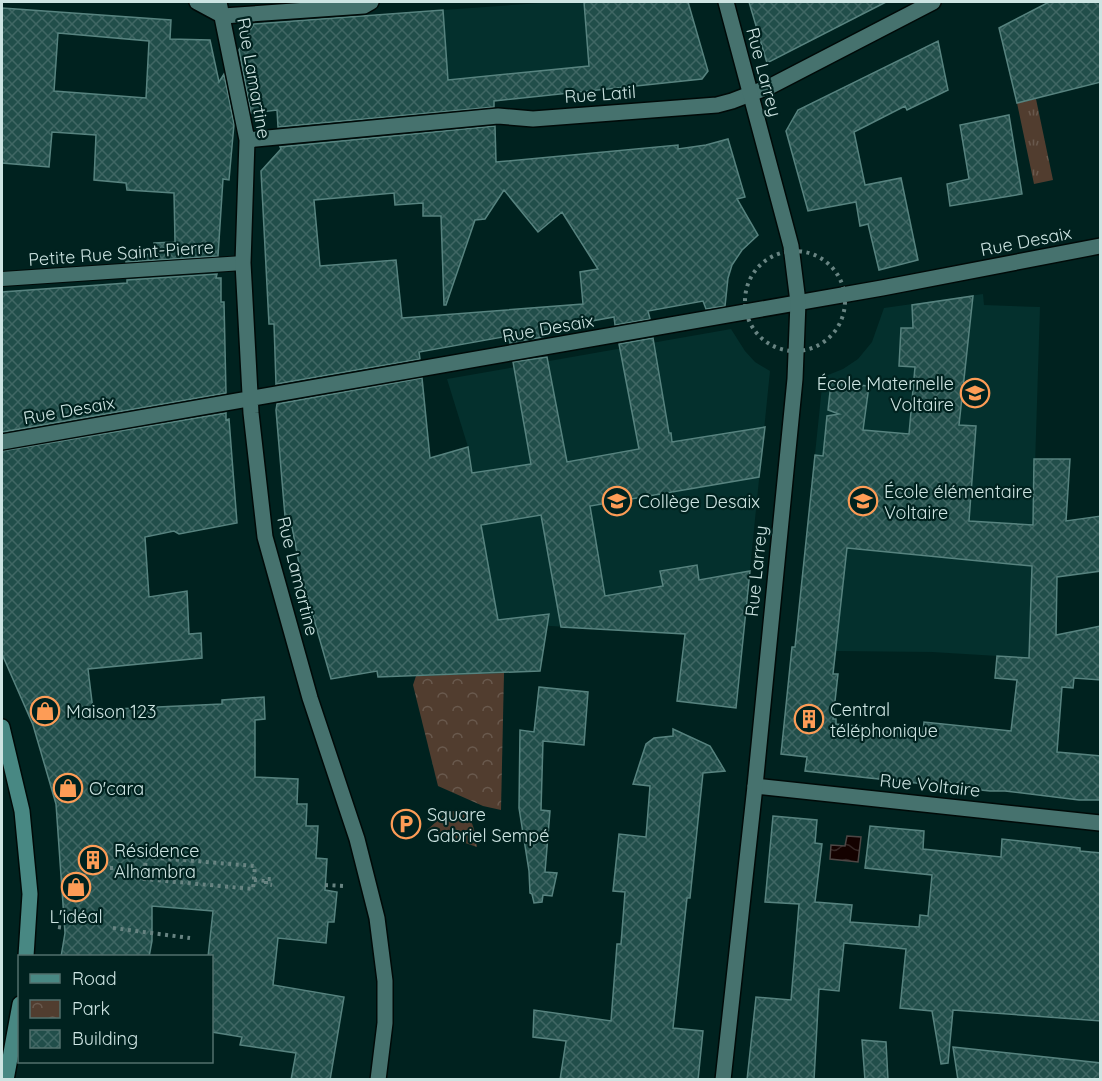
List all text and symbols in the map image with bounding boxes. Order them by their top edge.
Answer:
street label: Rue Lamartine [232,16,276,140]
street label: Rue Larrey [741,25,787,119]
street label: Rue Latil [563,80,637,108]
street label: Rue Desaix [978,221,1074,261]
street label: Petite Rue Saint-Pierre [28,235,214,271]
street label: Rue Desaix [500,309,596,347]
place label: École Maternelle Voltaire [817,372,954,416]
school or university icon: École Maternelle Voltaire [959,377,991,409]
street label: Rue Desaix [21,391,117,429]
place label: École élémentaire Voltaire [884,480,1032,524]
school or university icon: Collège Desaix [601,485,633,517]
school or university icon: École élémentaire Voltaire [847,485,879,517]
place label: Collège Desaix [638,490,760,513]
street label: Rue Lamartine [272,514,324,638]
street label: Rue Larrey [740,524,772,618]
shop icon: Maison 123 [29,695,61,727]
place label: Central téléphonique [830,698,938,742]
place label: Maison 123 [66,700,156,723]
building icon: Central téléphonique [793,703,825,735]
street label: Rue Voltaire [878,768,982,802]
shop icon: O'cara [52,772,84,804]
place label: O'cara [89,777,144,800]
place label: Square Gabriel Sempé [427,803,549,847]
parking icon: Square Gabriel Sempé [390,808,422,840]
place label: Résidence Alhambra [114,839,199,883]
building icon: Résidence Alhambra [77,844,109,876]
shop icon: L'idéal [60,871,92,903]
place label: L'idéal [49,905,103,928]
legend [18,955,213,1063]
text: Road [72,967,117,990]
text: Park [72,997,110,1020]
text: Building [72,1027,138,1050]

